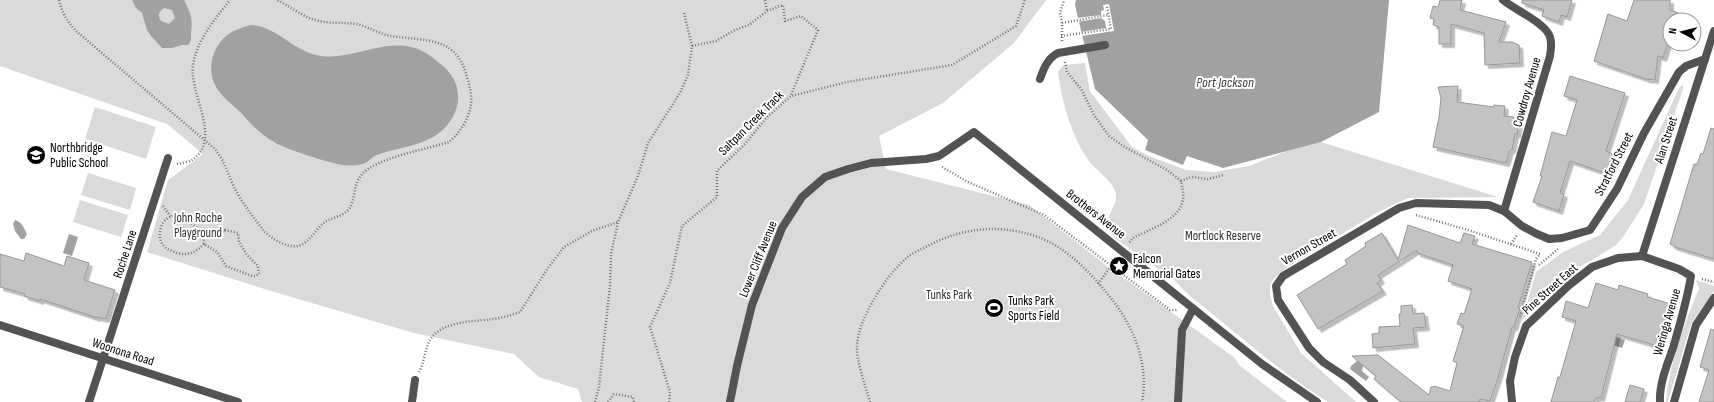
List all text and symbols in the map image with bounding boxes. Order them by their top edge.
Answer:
north arrow [1662,12,1702,52]
text: N [1666,27,1679,35]
street label: Cowdroy Avenue [1509,55,1545,129]
water label: Port Jackson [1196,74,1254,91]
street label: Saltpan Creek Track [715,87,787,159]
street label: Alan Street [1651,115,1681,166]
street label: Stratford Street [1591,129,1637,199]
place label: Northbridge Public School [50,140,108,171]
school or university icon: Northbridge Public School [25,144,47,166]
street label: Brothers Avenue [1063,186,1129,242]
park label: John Roche Playground [173,210,222,241]
street label: Lower Cliff Avenue [735,218,781,300]
street label: Vernon Street [1279,225,1339,269]
street label: Roche Lane [110,228,140,280]
park label: Mortlock Reserve [1185,228,1261,244]
place label: Falcon Memorial Gates [1133,251,1201,282]
place icon: Falcon Memorial Gates [1108,255,1130,277]
street label: Pine Street East [1519,260,1581,318]
park label: Tunks Park [926,287,972,303]
street label: Weringa Avenue [1650,287,1684,357]
place label: Tunks Park Sports Field [1008,293,1059,324]
sports icon: Tunks Park Sports Field [983,297,1005,319]
street label: Woonona Road [90,334,156,370]

